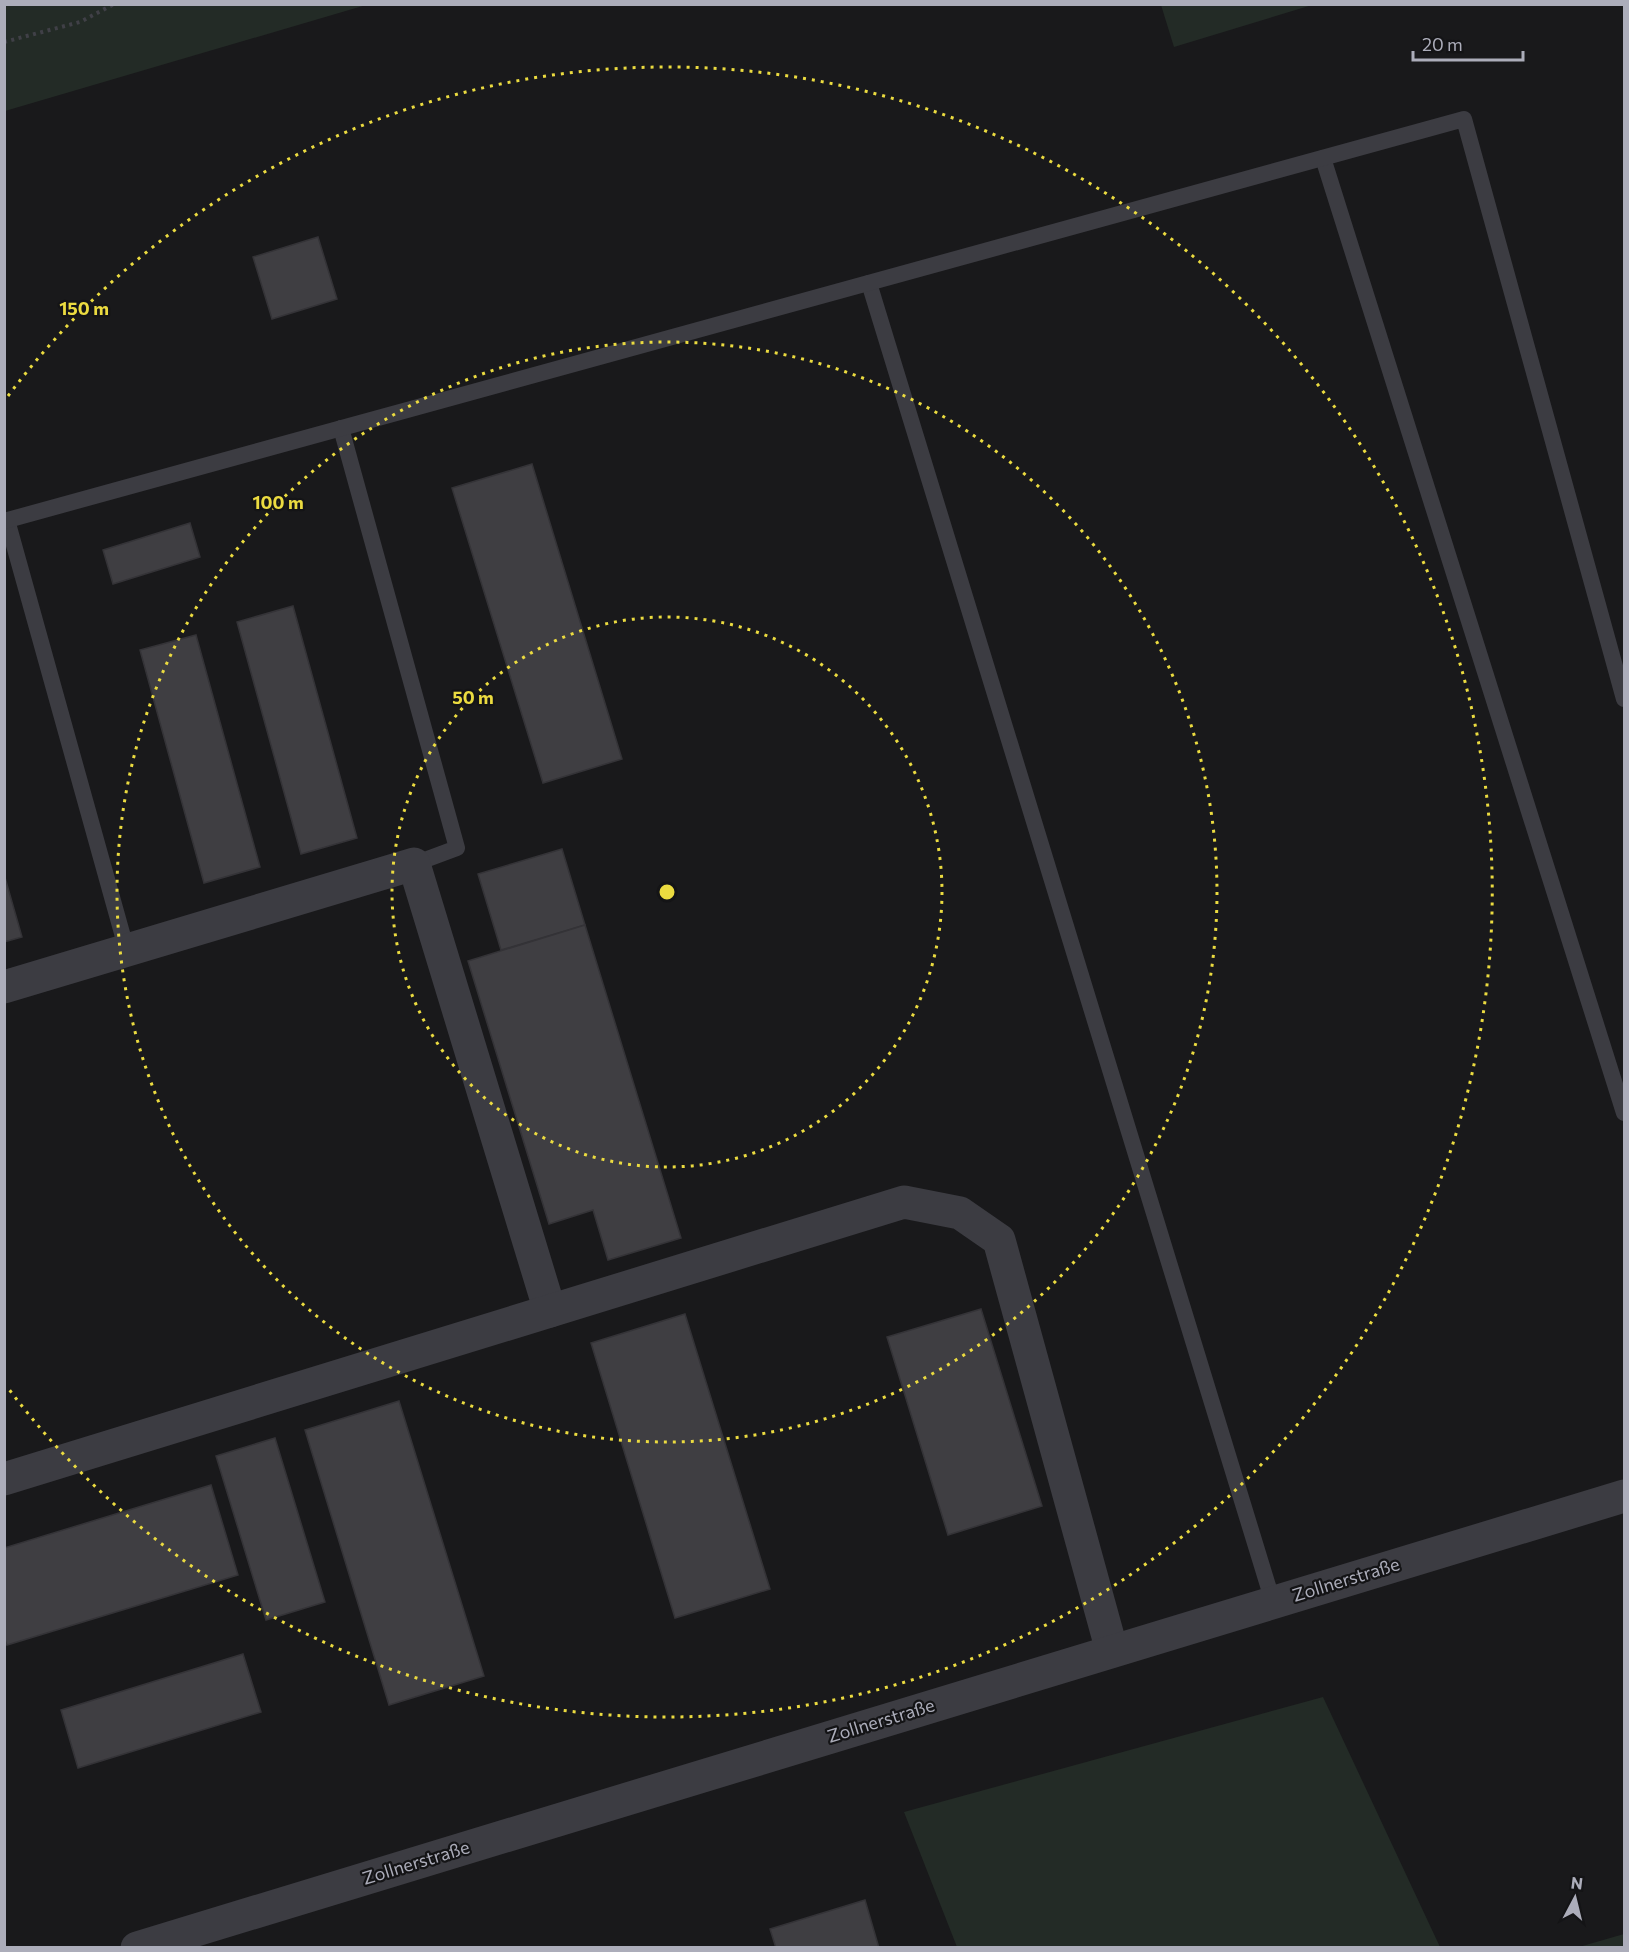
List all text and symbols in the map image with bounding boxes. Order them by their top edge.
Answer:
scale bar [1413,24,1522,62]
text: 20 m [1422,33,1463,55]
text: 150 m [59,297,109,319]
text: 100 m [252,491,304,513]
text: 50 m [452,686,494,708]
centre of rings [657,882,677,902]
street label: Zollnerstraße [1289,1552,1402,1606]
street label: Zollnerstraße [824,1693,937,1747]
street label: Zollnerstraße [359,1835,472,1889]
north arrow [1545,1868,1605,1928]
text: N [1570,1872,1584,1893]

